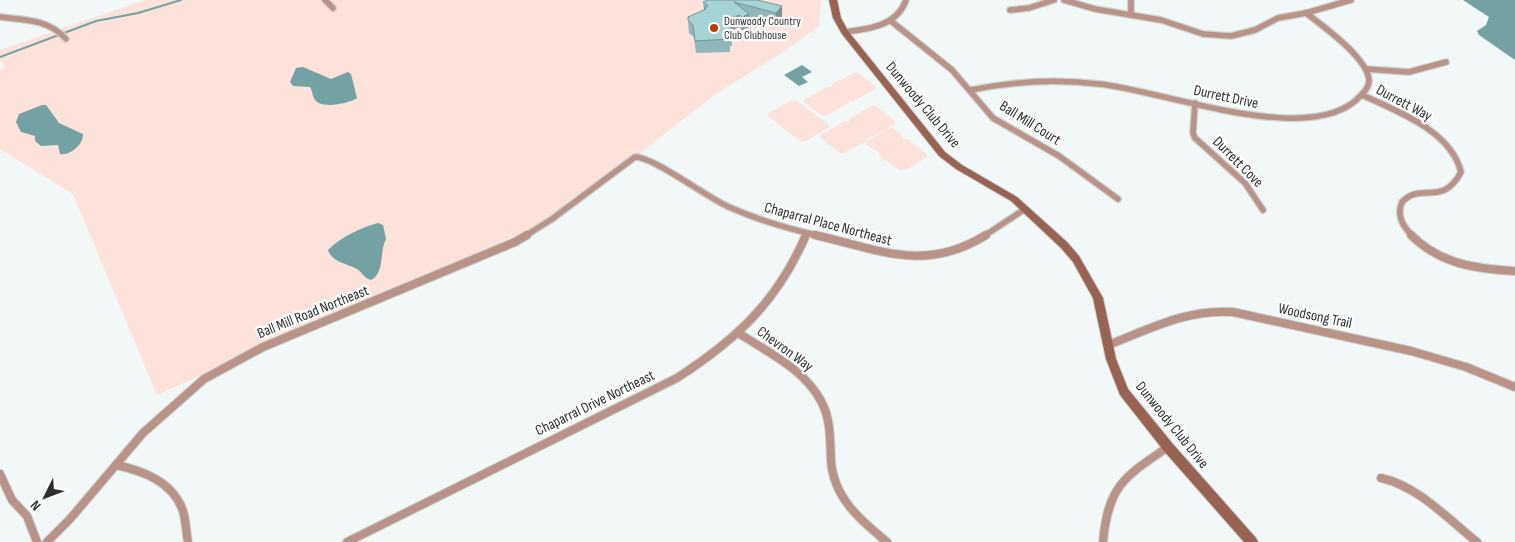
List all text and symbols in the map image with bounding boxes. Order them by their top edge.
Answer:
place label: Dunwoody Country Club Clubhouse [724,14,801,43]
marker: Dunwoody Country Club Clubhouse [708,22,720,34]
street label: Dunwoody Club Drive [882,58,964,152]
street label: Durrett Way [1373,80,1435,126]
street label: Durrett Drive [1192,81,1260,113]
street label: Ball Mill Court [996,97,1065,150]
street label: Durrett Cove [1208,132,1268,192]
street label: Chaparral Place Northeast [762,198,894,250]
street label: Ball Mill Road Northeast [254,281,372,343]
street label: Woodsong Trail [1276,299,1354,333]
street label: Chevron Way [753,322,817,376]
street label: Chaparral Drive Northeast [532,366,658,440]
street label: Dunwoody Club Drive [1131,378,1213,472]
north arrow [20,472,70,522]
text: N [27,497,45,514]

